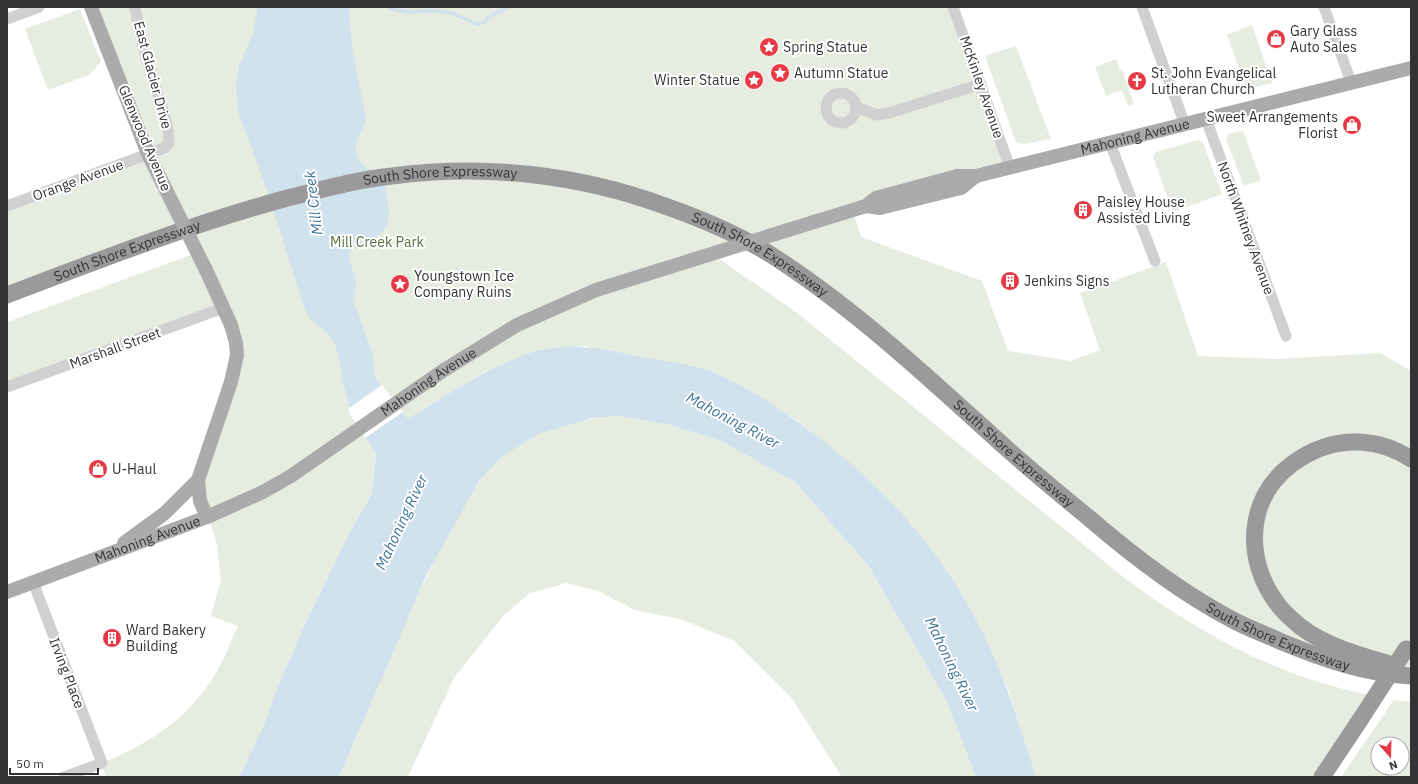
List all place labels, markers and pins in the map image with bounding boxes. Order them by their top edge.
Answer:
place label: Gary Glass Auto Sales [1290,22,1358,56]
shop icon: Gary Glass Auto Sales [1265,28,1287,50]
place icon: Spring Statue [758,36,780,58]
place label: Spring Statue [783,38,868,56]
place icon: Autumn Statue [769,62,791,84]
place label: Autumn Statue [794,64,889,82]
place label: St. John Evangelical Lutheran Church [1151,64,1277,98]
place icon: Winter Statue [743,69,765,91]
church icon: St. John Evangelical Lutheran Church [1126,70,1148,92]
place label: Winter Statue [654,71,740,89]
place label: Sweet Arrangements Florist [1206,108,1338,142]
shop icon: Sweet Arrangements Florist [1341,114,1363,136]
place label: Paisley House Assisted Living [1097,193,1191,227]
building icon: Paisley House Assisted Living [1072,199,1094,221]
place label: Youngstown Ice Company Ruins [414,267,515,301]
building icon: Jenkins Signs [999,270,1021,292]
place label: Jenkins Signs [1024,272,1110,290]
place icon: Youngstown Ice Company Ruins [389,273,411,295]
shop icon: U-Haul [87,458,109,480]
place label: U-Haul [112,460,156,478]
place label: Ward Bakery Building [126,621,206,655]
building icon: Ward Bakery Building [101,627,123,649]

